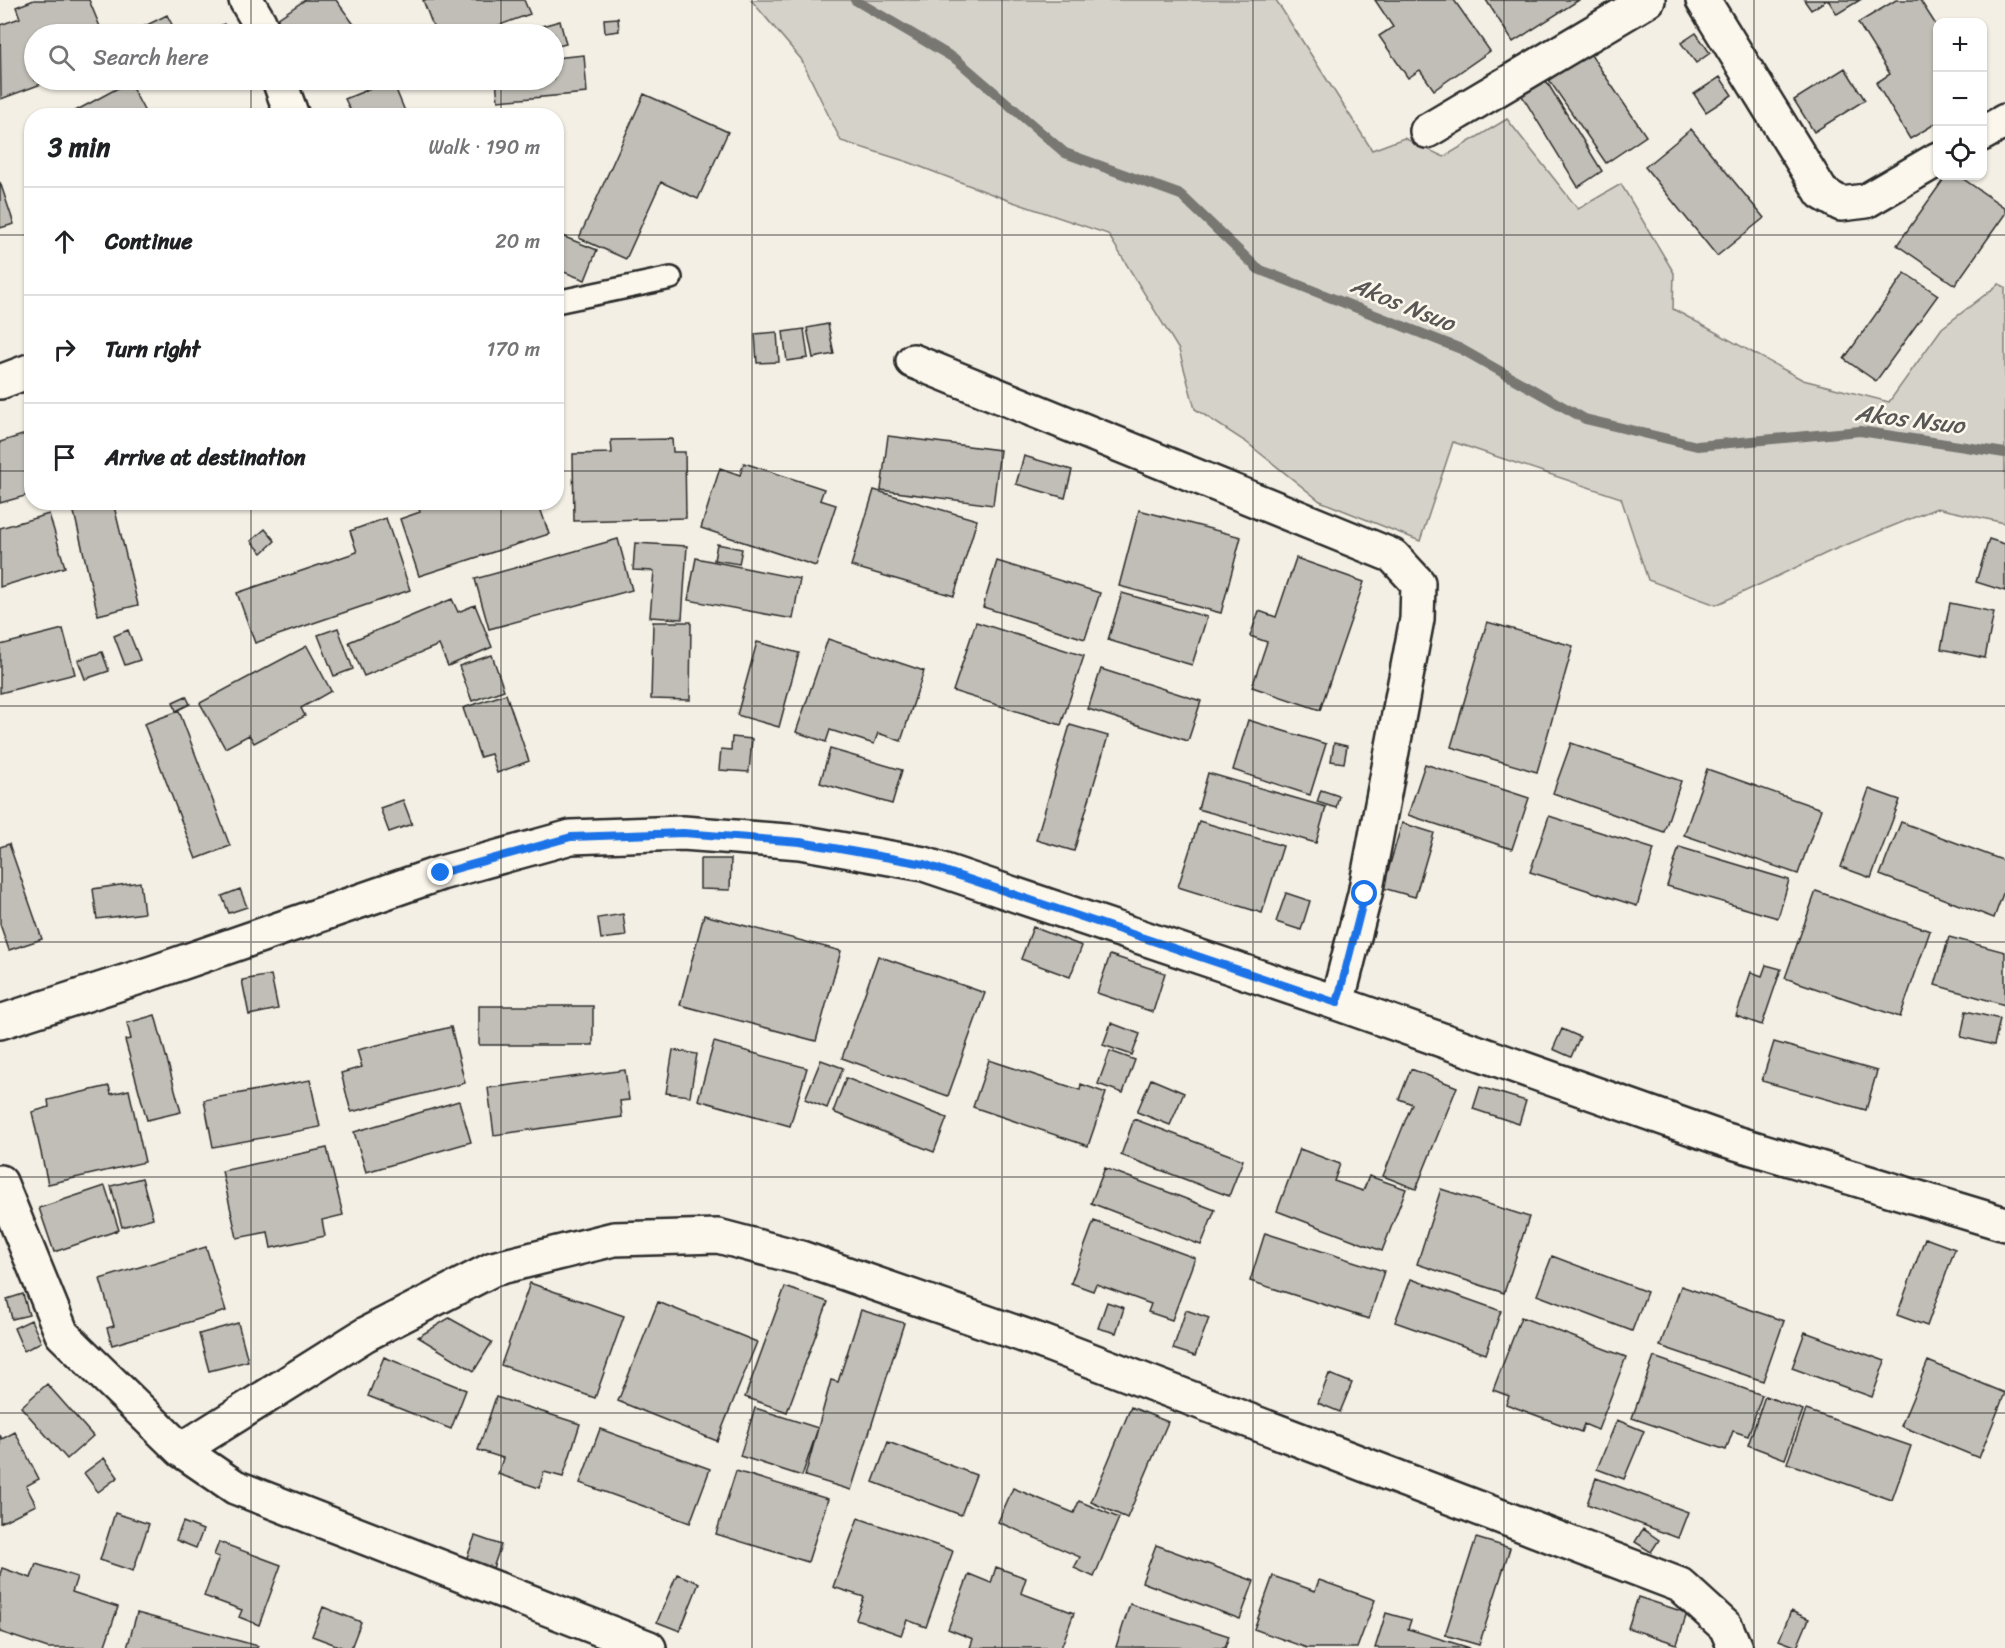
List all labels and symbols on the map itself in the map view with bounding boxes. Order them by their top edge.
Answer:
water label: Akos Nsuo [1344,264,1463,345]
water label: Akos Nsuo [1852,391,1969,447]
route end [427,859,453,885]
route start [1351,880,1377,906]

